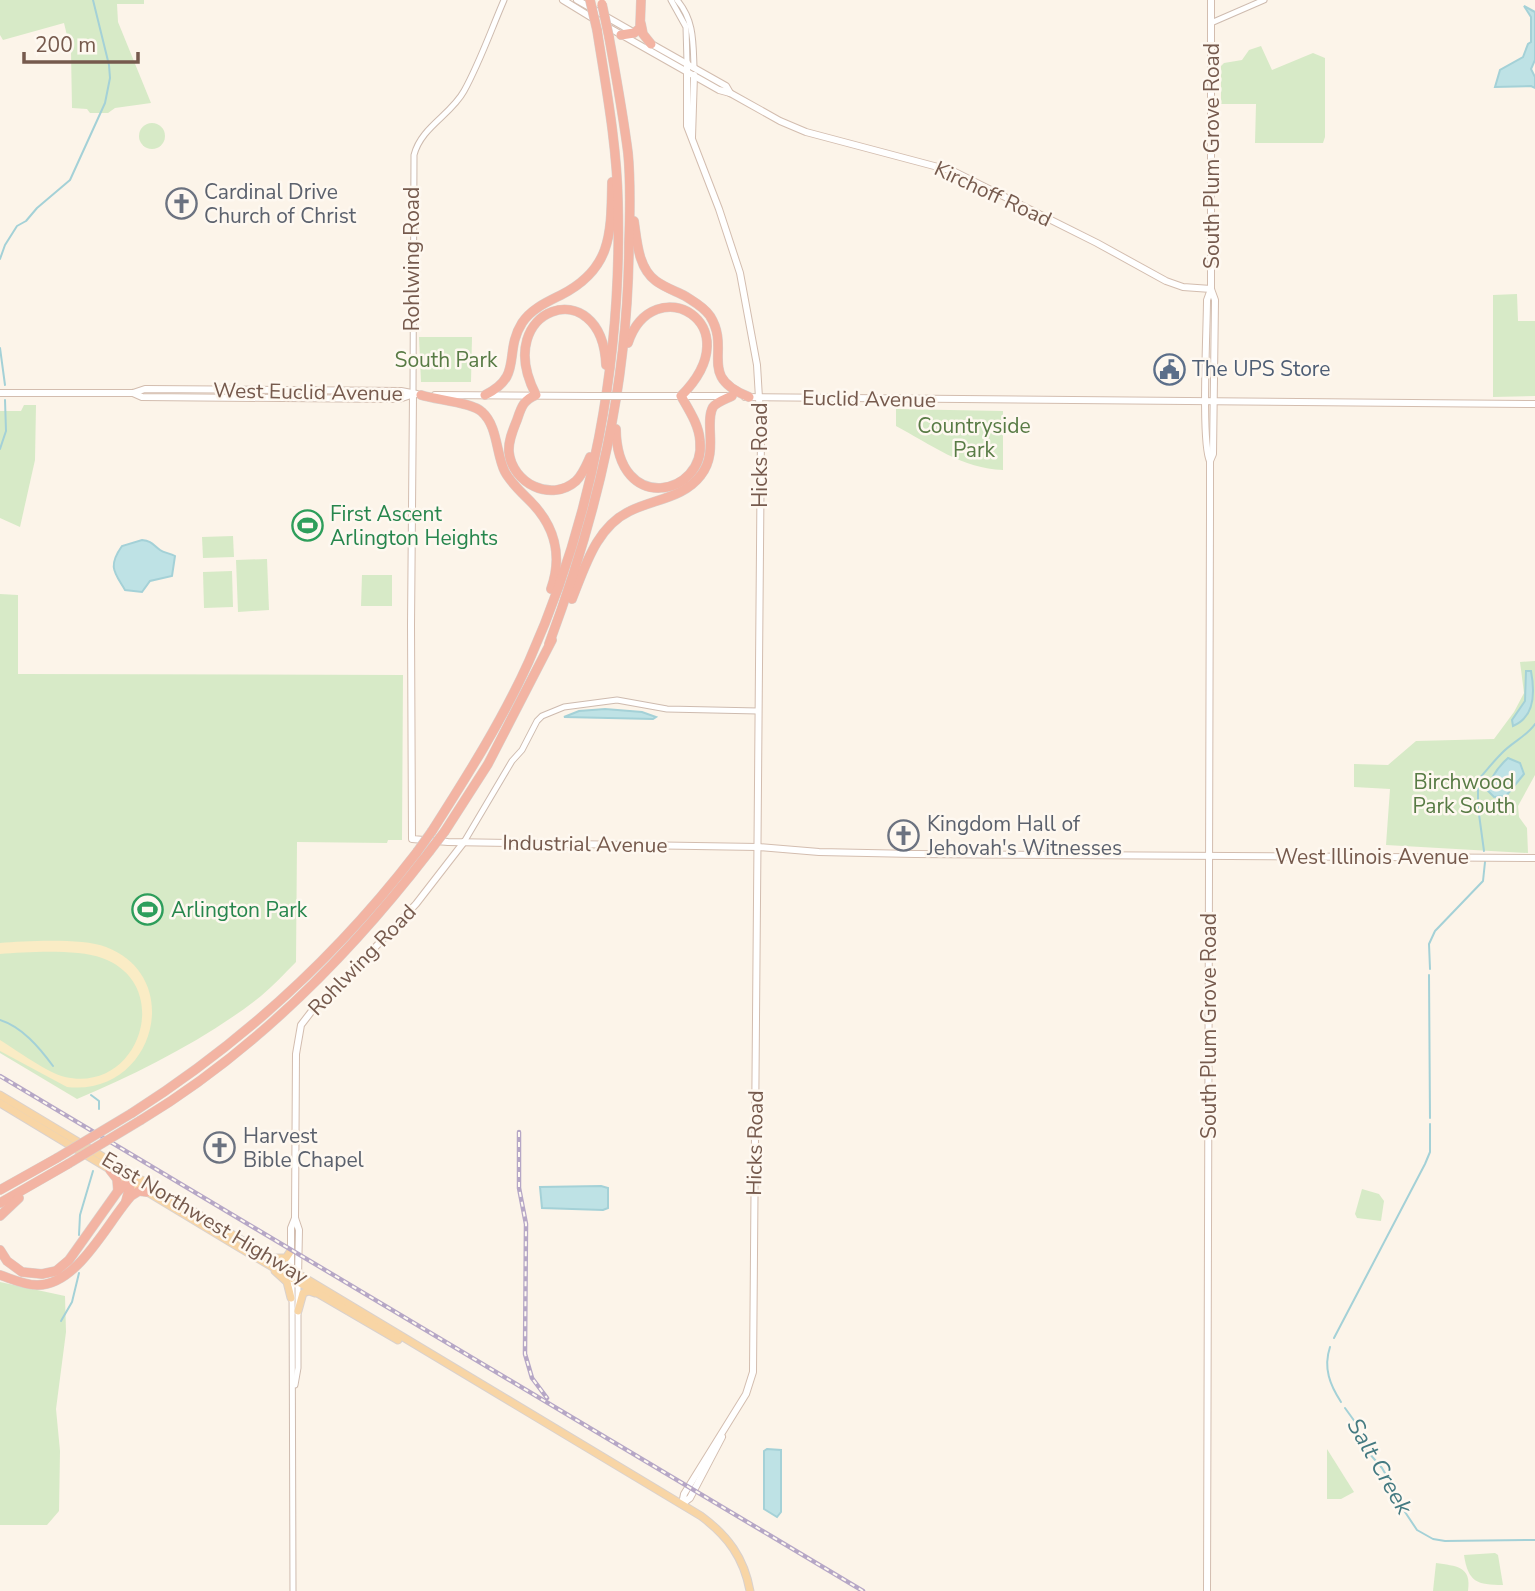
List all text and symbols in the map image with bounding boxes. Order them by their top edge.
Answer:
scale bar [24,21,138,65]
text: 200 m [35,31,96,59]
street label: South Plum Grove Road [1198,43,1226,269]
street label: Kirchoff Road [930,155,1056,233]
place label: Cardinal Drive Church of Christ [204,178,357,230]
church icon: Cardinal Drive Church of Christ [164,187,198,221]
street label: Rohlwing Road [398,187,426,331]
park label: South Park [395,346,498,374]
public building icon: The UPS Store [1152,352,1186,386]
place label: The UPS Store [1192,355,1330,383]
street label: West Euclid Avenue [213,376,403,408]
street label: Euclid Avenue [802,384,936,414]
street label: Hicks Road [746,402,774,508]
park label: Countryside Park [917,412,1031,464]
place label: First Ascent Arlington Heights [330,500,498,552]
sports icon: First Ascent Arlington Heights [290,509,324,543]
park label: Birchwood Park South [1413,768,1515,820]
place label: Kingdom Hall of Jehovah's Witnesses [926,810,1122,862]
church icon: Kingdom Hall of Jehovah's Witnesses [887,819,921,853]
street label: Industrial Avenue [502,829,668,859]
street label: West Illinois Avenue [1275,843,1469,871]
sports icon: Arlington Park [131,893,165,927]
place label: Arlington Park [171,896,308,924]
street label: Rohlwing Road [302,898,422,1022]
street label: South Plum Grove Road [1195,913,1223,1139]
street label: Hicks Road [740,1090,770,1196]
place label: Harvest Bible Chapel [243,1122,365,1174]
church icon: Harvest Bible Chapel [203,1131,237,1165]
street label: East Northwest Highway [97,1145,314,1291]
water label: Salt Creek [1340,1412,1420,1521]

